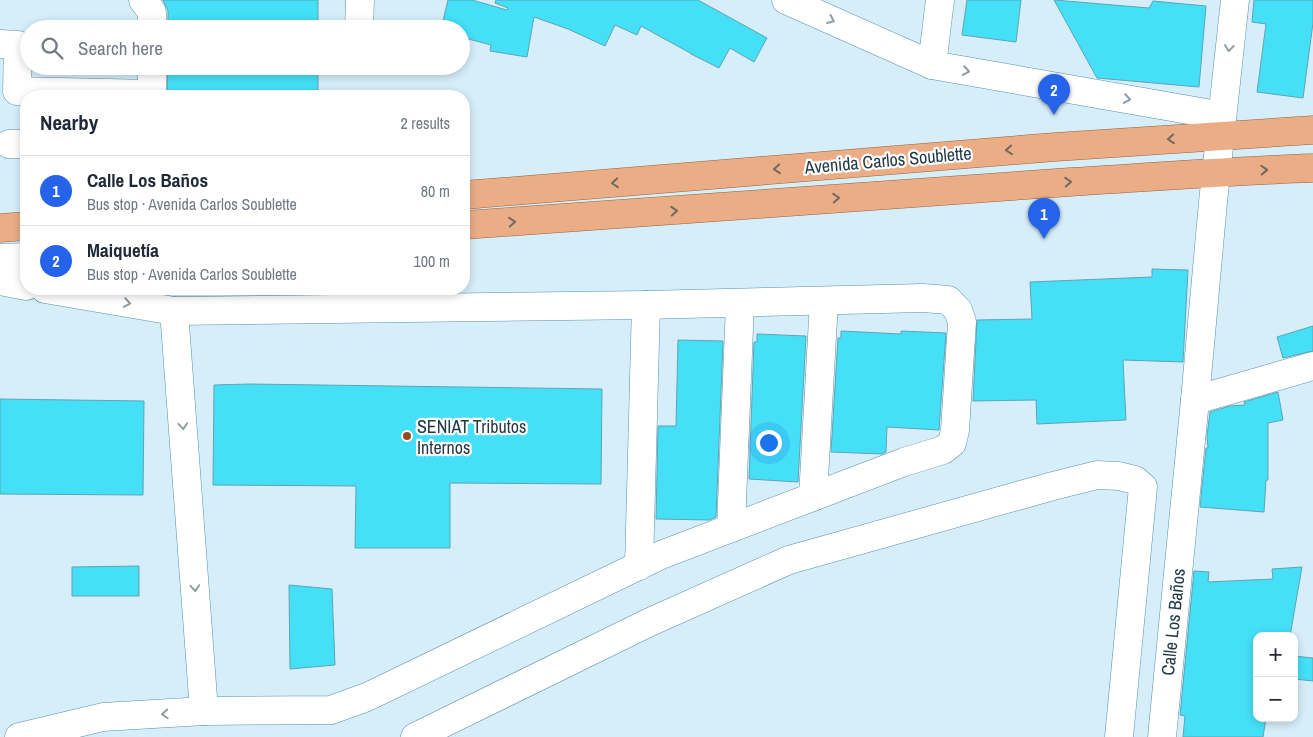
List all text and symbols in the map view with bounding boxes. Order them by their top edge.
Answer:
one-way arrow [826,14,835,24]
search box [20,20,470,75]
icon: search [38,34,66,62]
text: Search here [78,35,163,61]
one-way arrow [1224,45,1235,53]
one-way arrow [962,66,971,76]
pin: 2 [1038,74,1070,115]
one-way arrow [1122,94,1131,104]
text: Nearby [40,108,98,137]
text: 2 results [400,112,450,134]
one-way arrow [1167,134,1175,145]
street label: Avenida Carlos Soublette [803,140,972,180]
one-way arrow [1004,145,1012,156]
one-way arrow [773,164,781,175]
one-way arrow [1261,164,1269,175]
text: Calle Los Baños [87,167,208,193]
one-way arrow [611,177,619,188]
one-way arrow [1065,177,1073,188]
text: 1 [52,180,60,202]
text: 80 m [421,180,450,202]
text: Bus stop · Avenida Carlos Soublette [87,193,297,215]
one-way arrow [833,193,841,204]
pin: 1 [1028,198,1060,239]
one-way arrow [671,205,679,216]
one-way arrow [509,217,517,228]
text: Maiquetía [87,237,159,263]
text: 2 [52,250,60,272]
text: 100 m [414,250,450,272]
text: Bus stop · Avenida Carlos Soublette [87,263,297,285]
one-way arrow [123,298,131,308]
place label: SENIAT Tributos Internos [417,414,526,460]
one-way arrow [177,422,188,430]
marker: SENIAT Tributos Internos [401,430,413,442]
your location [756,430,782,456]
street label: Calle Los Baños [1155,567,1191,677]
one-way arrow [189,584,200,592]
map controls [1253,632,1298,722]
button: + [1253,632,1298,677]
button: − [1253,677,1298,722]
one-way arrow [161,708,169,719]

